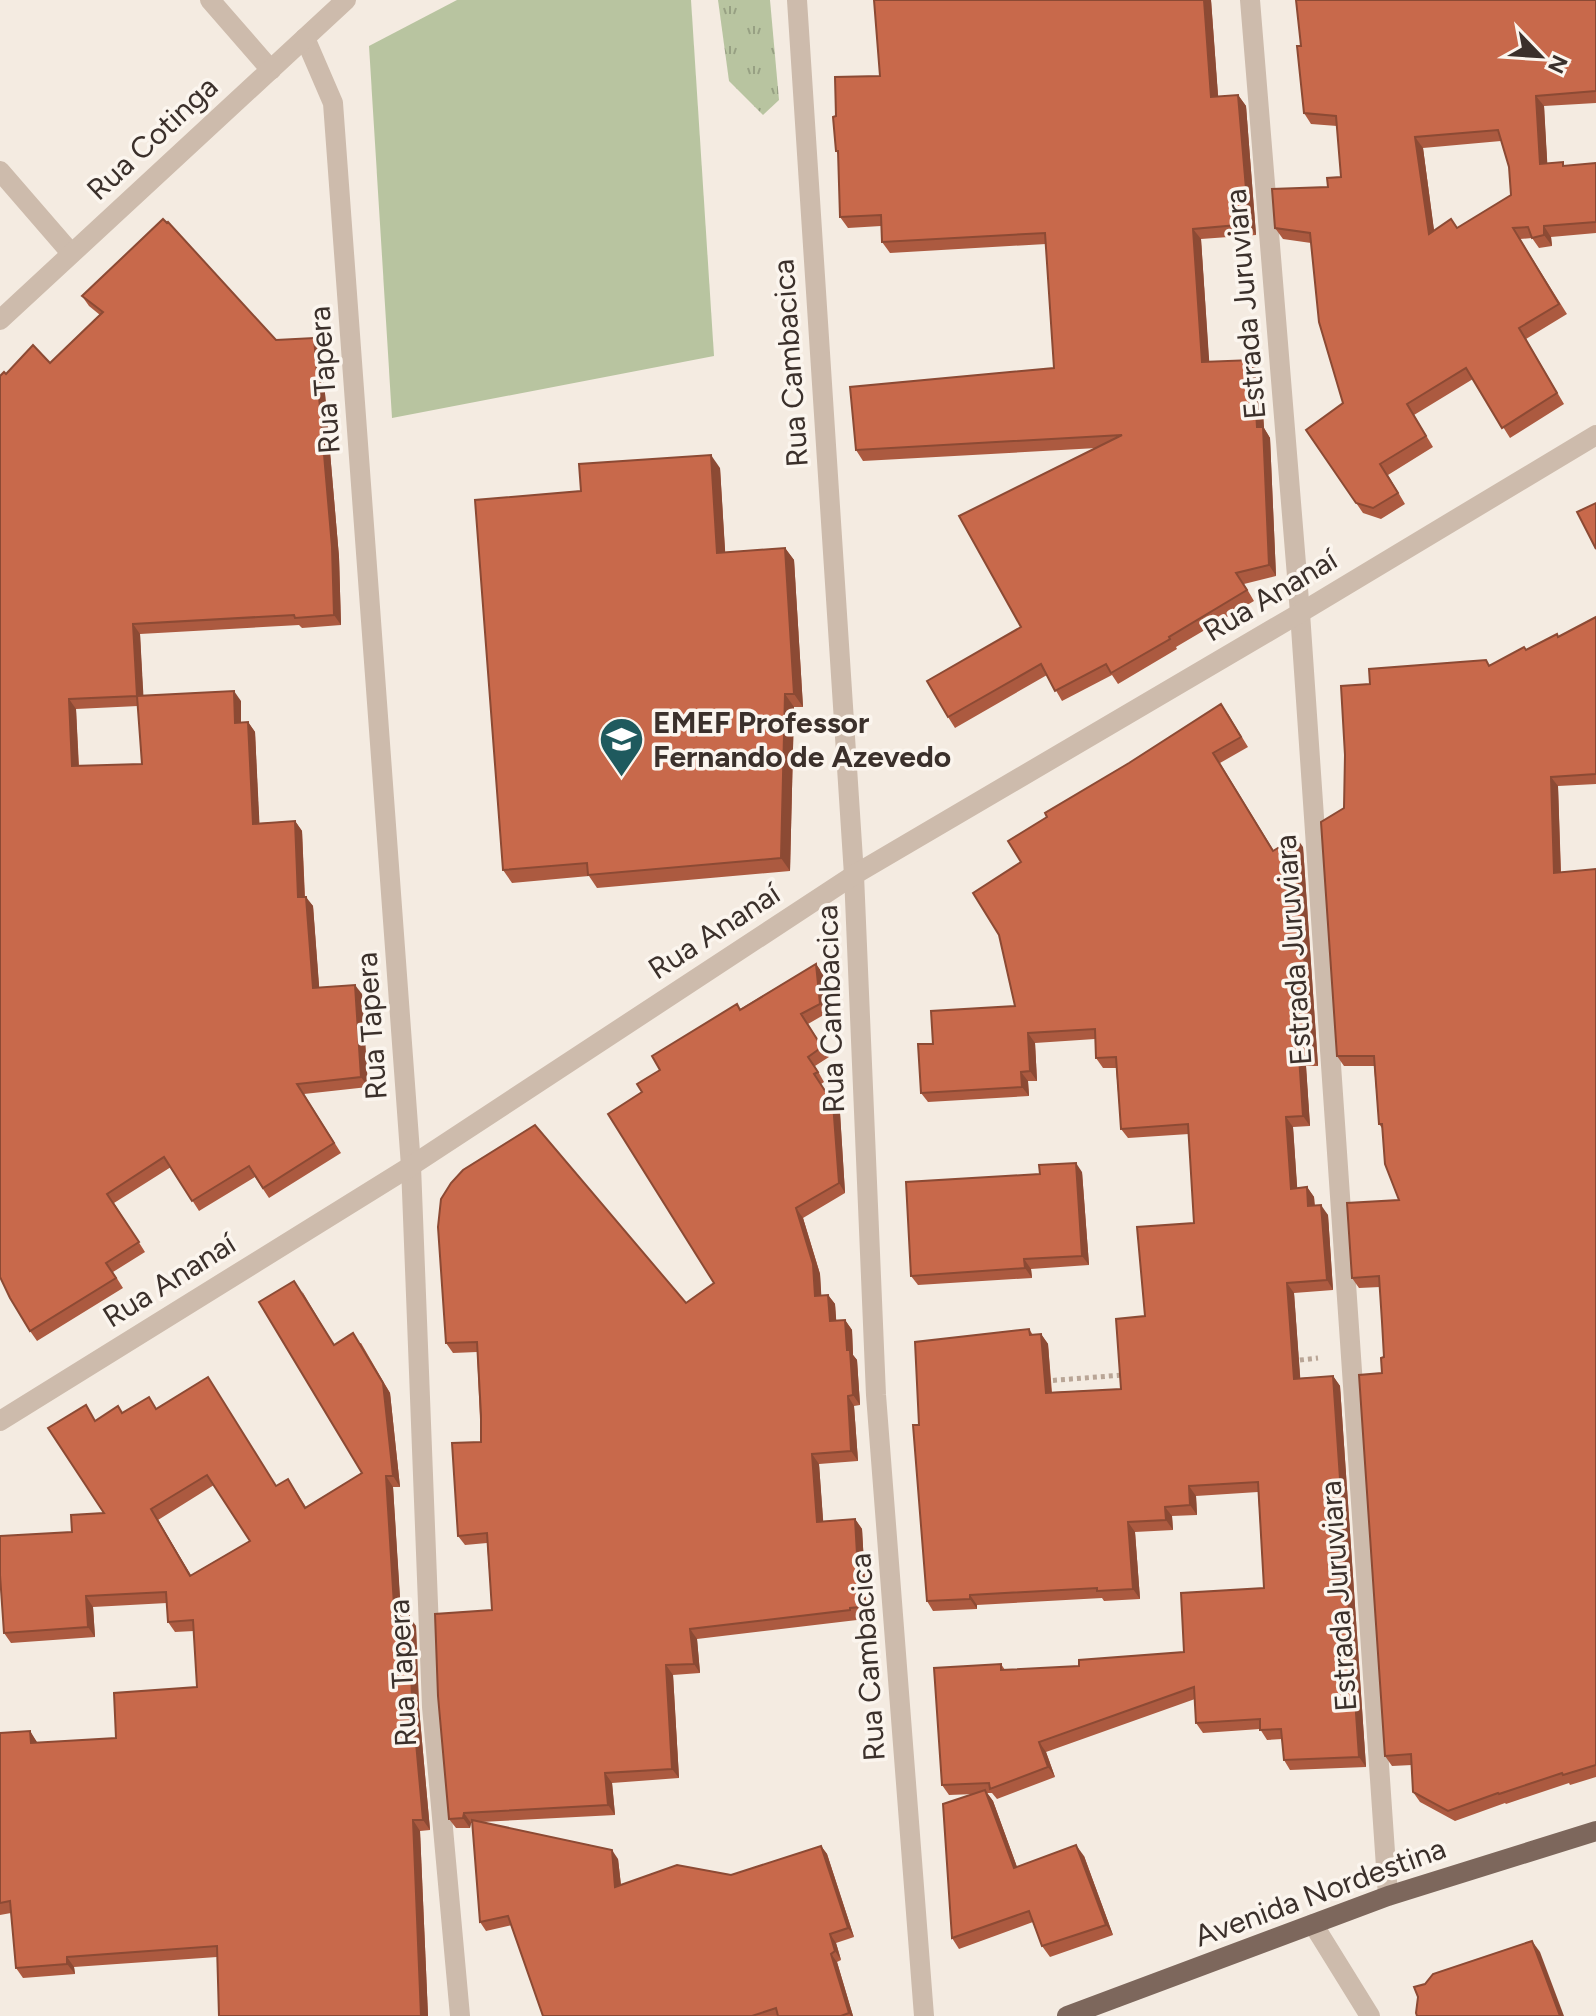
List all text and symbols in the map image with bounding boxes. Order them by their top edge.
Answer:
north arrow [1500,16,1580,96]
text: N [1542,51,1574,78]
street label: Rua Cotinga [79,68,225,208]
street label: Estrada Juruviara [1216,187,1274,421]
street label: Rua Cambacica [764,258,816,468]
street label: Rua Tapera [300,305,348,455]
street label: Rua Ananaí [1196,540,1345,649]
place label: EMEF Professor Fernando de Azevedo [653,704,951,775]
school or university icon: EMEF Professor Fernando de Azevedo [598,715,646,778]
street label: Estrada Juruviara [1266,833,1320,1067]
street label: Rua Ananaí [641,874,789,987]
street label: Rua Cambacica [808,904,852,1114]
street label: Rua Tapera [347,951,395,1101]
street label: Rua Ananaí [96,1224,244,1335]
street label: Estrada Juruviara [1311,1479,1365,1713]
street label: Rua Cambacica [841,1552,893,1762]
street label: Rua Tapera [380,1598,424,1748]
street label: Avenida Nordestina [1189,1829,1451,1955]

